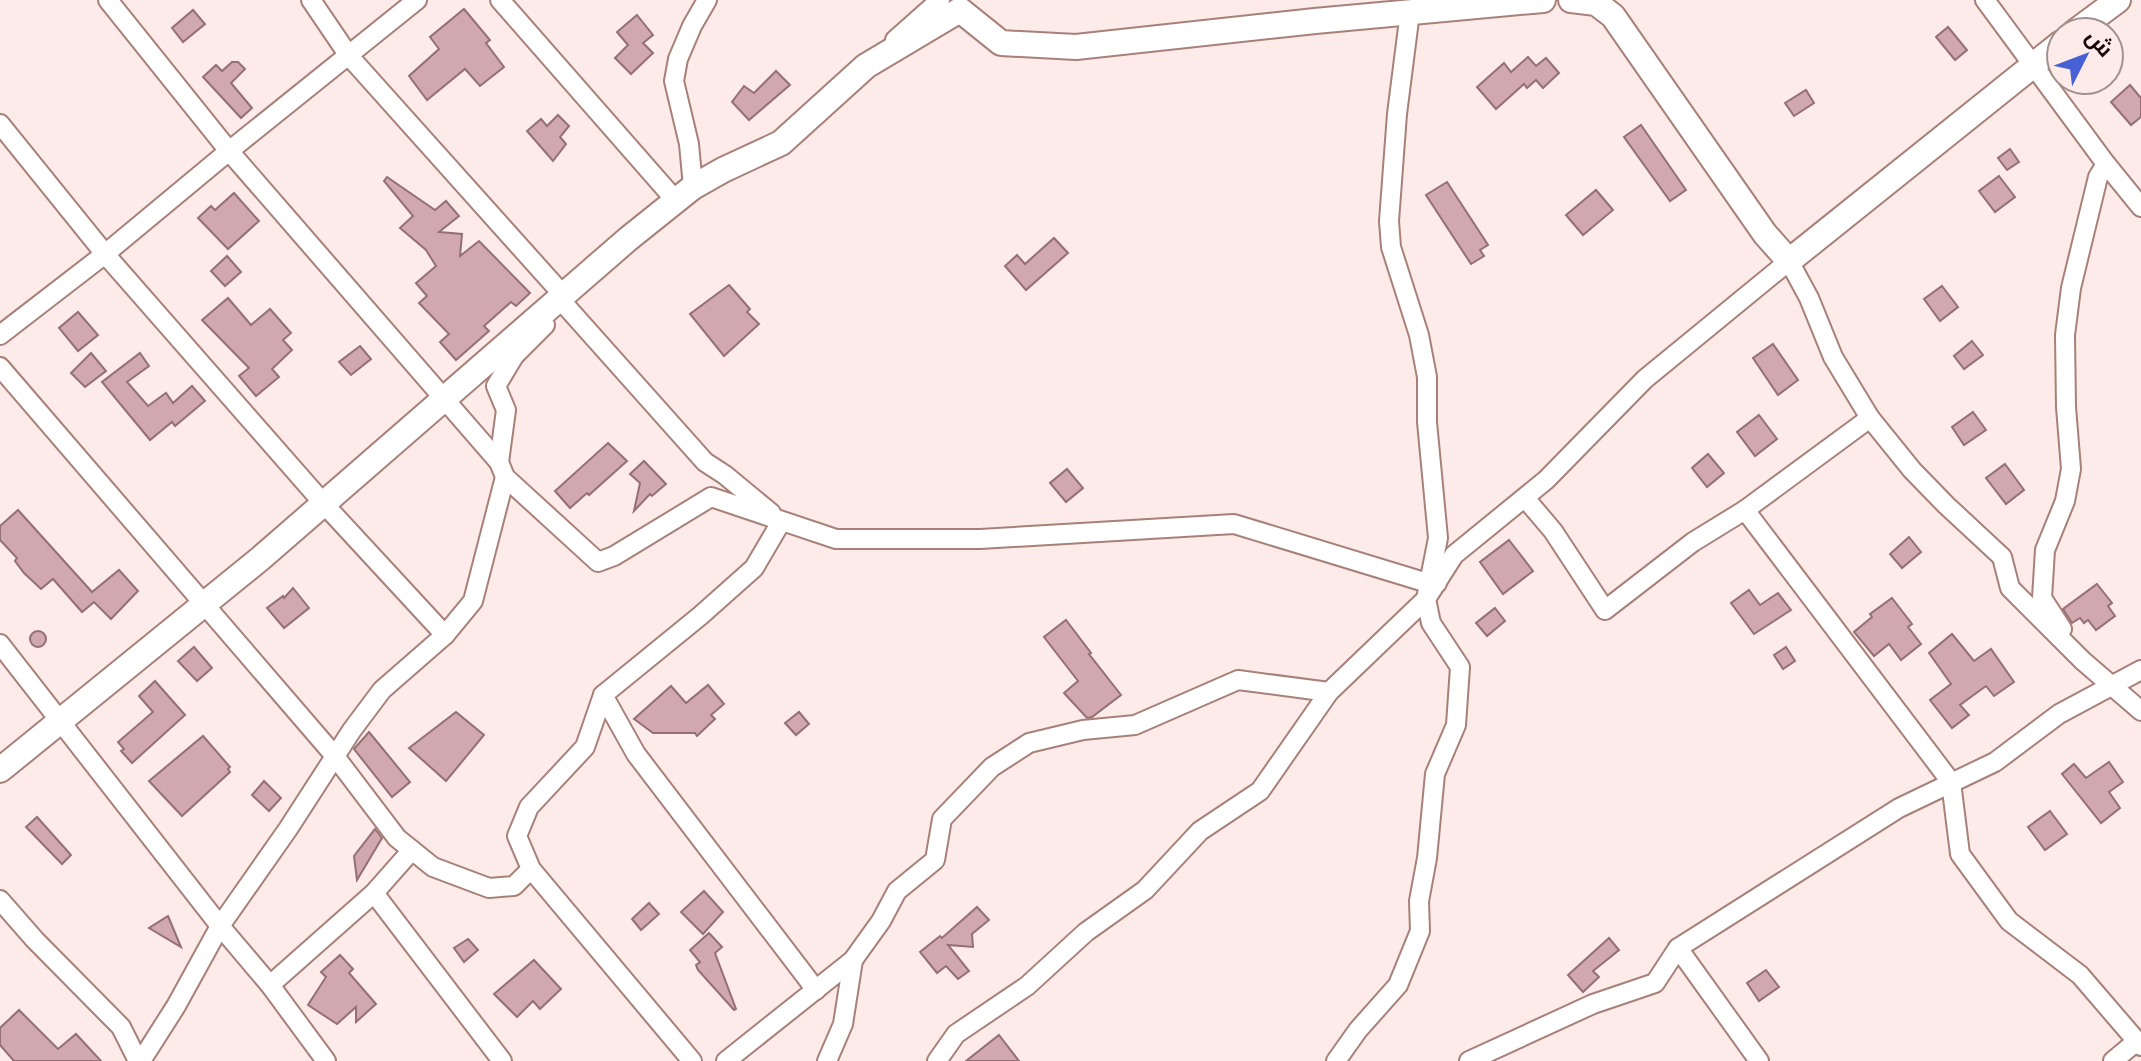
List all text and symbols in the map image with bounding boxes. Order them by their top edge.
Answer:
north arrow [2045,16,2125,96]
text: ش [2080,24,2118,62]

